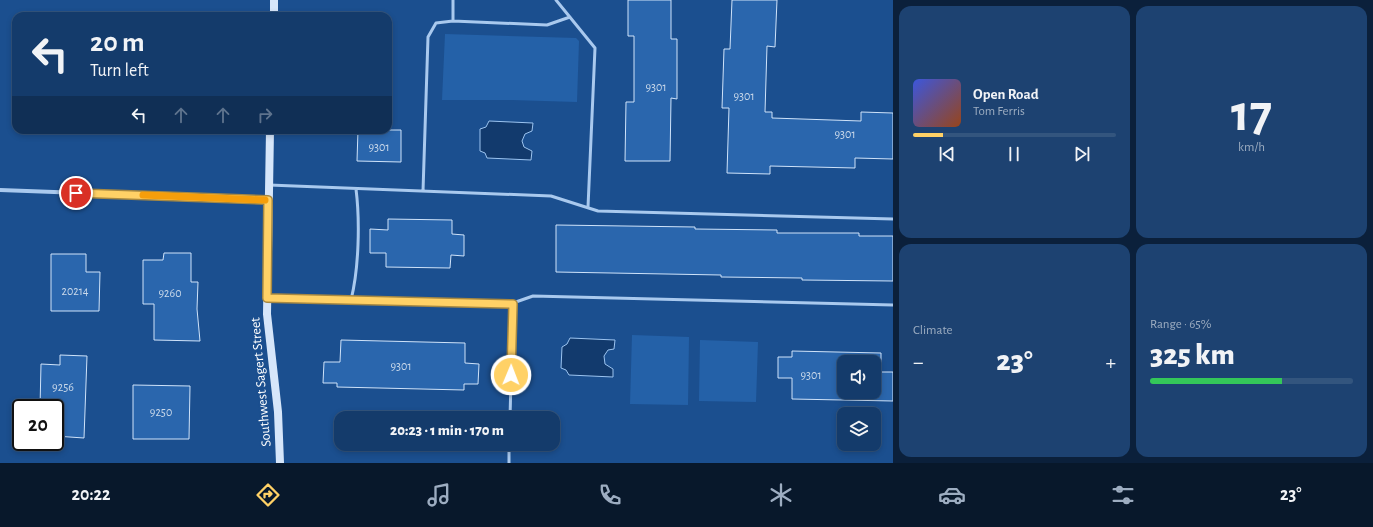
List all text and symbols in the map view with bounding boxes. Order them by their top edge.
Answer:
icon: left [24,28,76,80]
text: 20 m [90,29,145,57]
text: Turn left [90,62,149,80]
house number: 9301 [645,81,667,93]
text: Open Road [973,87,1039,102]
text: 17 [1231,88,1272,140]
house number: 9301 [733,90,755,102]
icon: left [128,104,150,126]
icon: ahead [170,104,192,126]
icon: ahead [212,104,234,126]
icon: right [254,104,276,126]
text: Tom Ferris [973,105,1025,118]
house number: 9301 [834,128,856,140]
house number: 9301 [368,141,390,153]
text: km/h [1238,141,1265,154]
icon: previous [936,143,958,165]
icon: pause [1003,143,1025,165]
icon: next [1071,143,1093,165]
pin [59,176,93,210]
icon: arrive [65,182,87,204]
house number: 20214 [61,285,89,297]
house number: 9260 [158,287,182,299]
street label: Southwest Sagert Street [248,316,274,447]
text: Range · 65% [1150,318,1211,331]
text: Climate [913,324,952,337]
text: 325 km [1150,340,1235,370]
text: 23° [996,346,1033,376]
text: − [913,351,924,373]
text: + [1105,351,1116,373]
position arrow [490,354,532,396]
map controls [837,355,881,451]
button: sound [837,355,881,399]
house number: 9301 [390,360,412,372]
house number: 9301 [800,369,822,381]
house number: 9256 [52,381,74,393]
speed limit sign: 20 [12,399,64,451]
house number: 9250 [150,406,172,418]
button: layers [837,407,881,451]
text: 20:23 · 1 min · 170 m [390,423,504,438]
icon: directions [254,481,282,509]
icon: music [425,481,453,509]
icon: phone [596,481,624,509]
icon: climate [767,481,795,509]
icon: car [938,481,966,509]
icon: filters [1109,481,1137,509]
text: 20:22 [72,486,110,504]
text: 23° [1280,486,1301,504]

